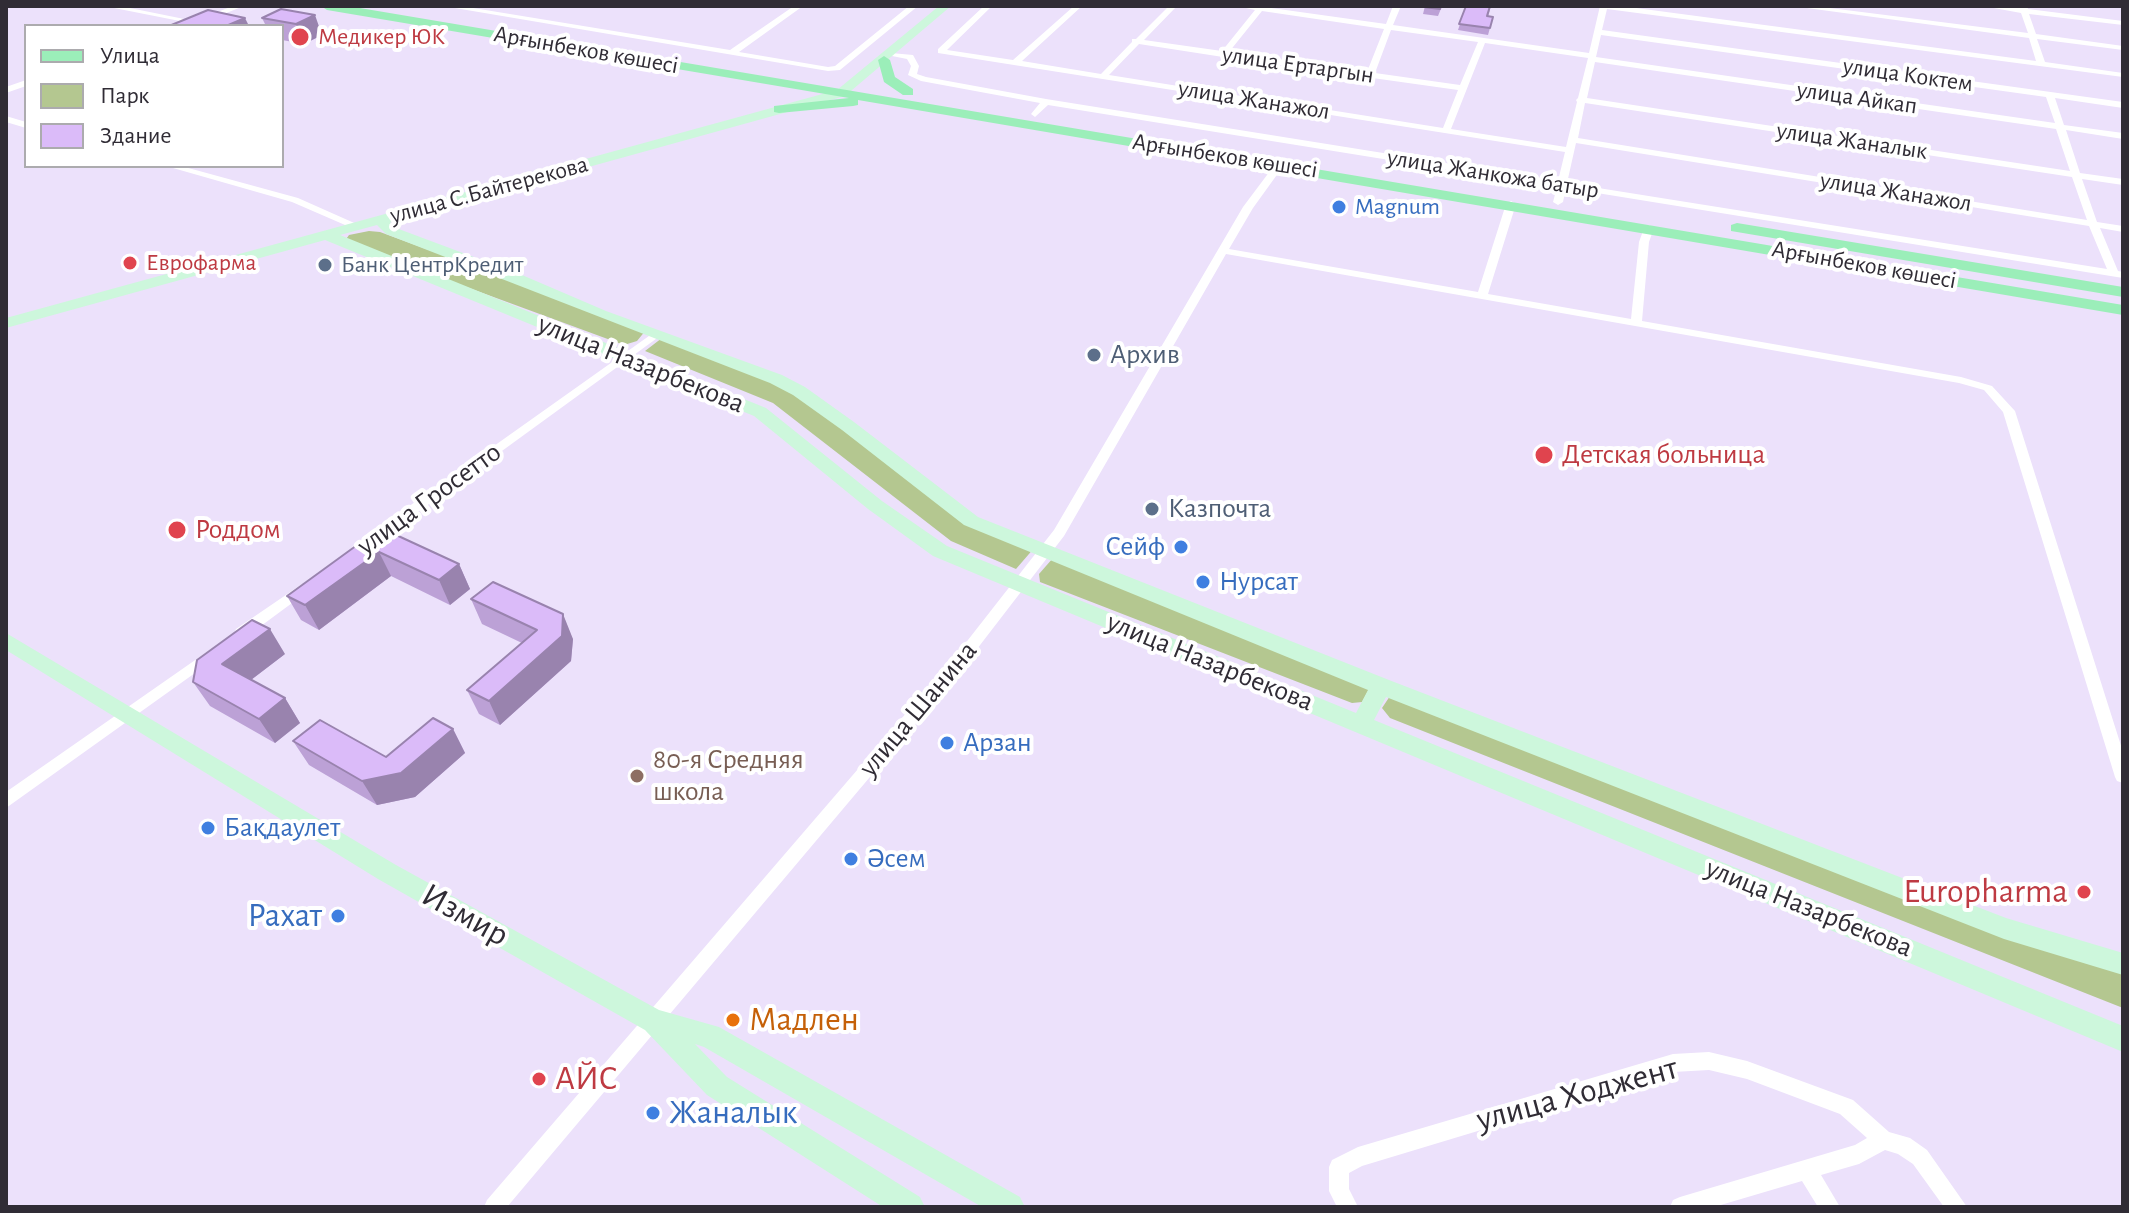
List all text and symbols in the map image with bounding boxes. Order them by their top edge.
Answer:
street label: Арғынбеков көшесі [491,20,681,80]
place label: Медикер ЮK [318,23,445,51]
legend [24,24,284,168]
marker: Медикер ЮK [289,26,311,48]
street label: улица Ертаргын [1220,40,1376,90]
text: Улица [100,44,160,68]
street label: улица Коктем [1841,52,1975,98]
street label: улица Жанажол [1176,74,1332,126]
street label: улица Айкап [1795,75,1919,121]
text: Парк [100,84,149,108]
street label: улица Жаналык [1775,116,1929,166]
text: Здание [100,124,171,148]
street label: Арғынбеков көшесі [1130,127,1320,185]
street label: улица Жанкожа батыр [1385,143,1601,205]
street label: улица С.Байтерекова [387,150,591,230]
street label: улица Жанажол [1818,166,1974,218]
place label: Magnum [1355,193,1440,221]
marker: Magnum [1330,198,1348,216]
street label: Арғынбеков көшесі [1769,235,1959,295]
place label: Еврофарма [146,249,256,277]
place label: Банк ЦентрКредит [341,251,523,279]
marker: Еврофарма [121,254,139,272]
marker: Банк ЦентрКредит [316,256,334,274]
street label: улица Назарбекова [533,307,749,421]
place label: Архив [1110,338,1180,372]
marker: Архив [1085,346,1103,364]
street label: улица Гросетто [350,436,508,562]
place label: Детская больница [1562,438,1765,472]
marker: Детская больница [1533,444,1555,466]
place label: Казпочта [1168,492,1271,526]
marker: Казпочта [1143,500,1161,518]
place label: Роддом [195,513,281,547]
marker: Роддом [166,519,188,541]
place label: Сейф [1105,530,1165,564]
marker: Сейф [1172,538,1190,556]
place label: Нурсат [1219,565,1298,599]
marker: Нурсат [1194,573,1212,591]
street label: улица Назарбекова [1102,605,1318,719]
street label: улица Шанина [852,634,984,784]
place label: Арзан [963,726,1032,760]
marker: Арзан [938,734,956,752]
place label: 80-я Средняя школа [653,743,804,809]
marker: 80-я Средняя школа [628,767,646,785]
place label: Бақдаулет [224,811,340,845]
marker: Бақдаулет [199,819,217,837]
place label: Əсем [867,842,926,876]
marker: Əсем [842,850,860,868]
street label: улица Назарбекова [1701,851,1917,965]
place label: Europharma [1903,872,2068,912]
street label: Измир [414,875,516,955]
marker: Europharma [2075,883,2093,901]
place label: Рахат [247,896,322,936]
marker: Рахат [329,907,347,925]
place label: Мадлен [749,1000,859,1040]
marker: Мадлен [724,1011,742,1029]
street label: улица Ходжент [1472,1048,1682,1140]
place label: АЙС [555,1059,618,1099]
marker: АЙС [530,1070,548,1088]
place label: Жаналык [669,1093,797,1133]
marker: Жаналык [644,1104,662,1122]

